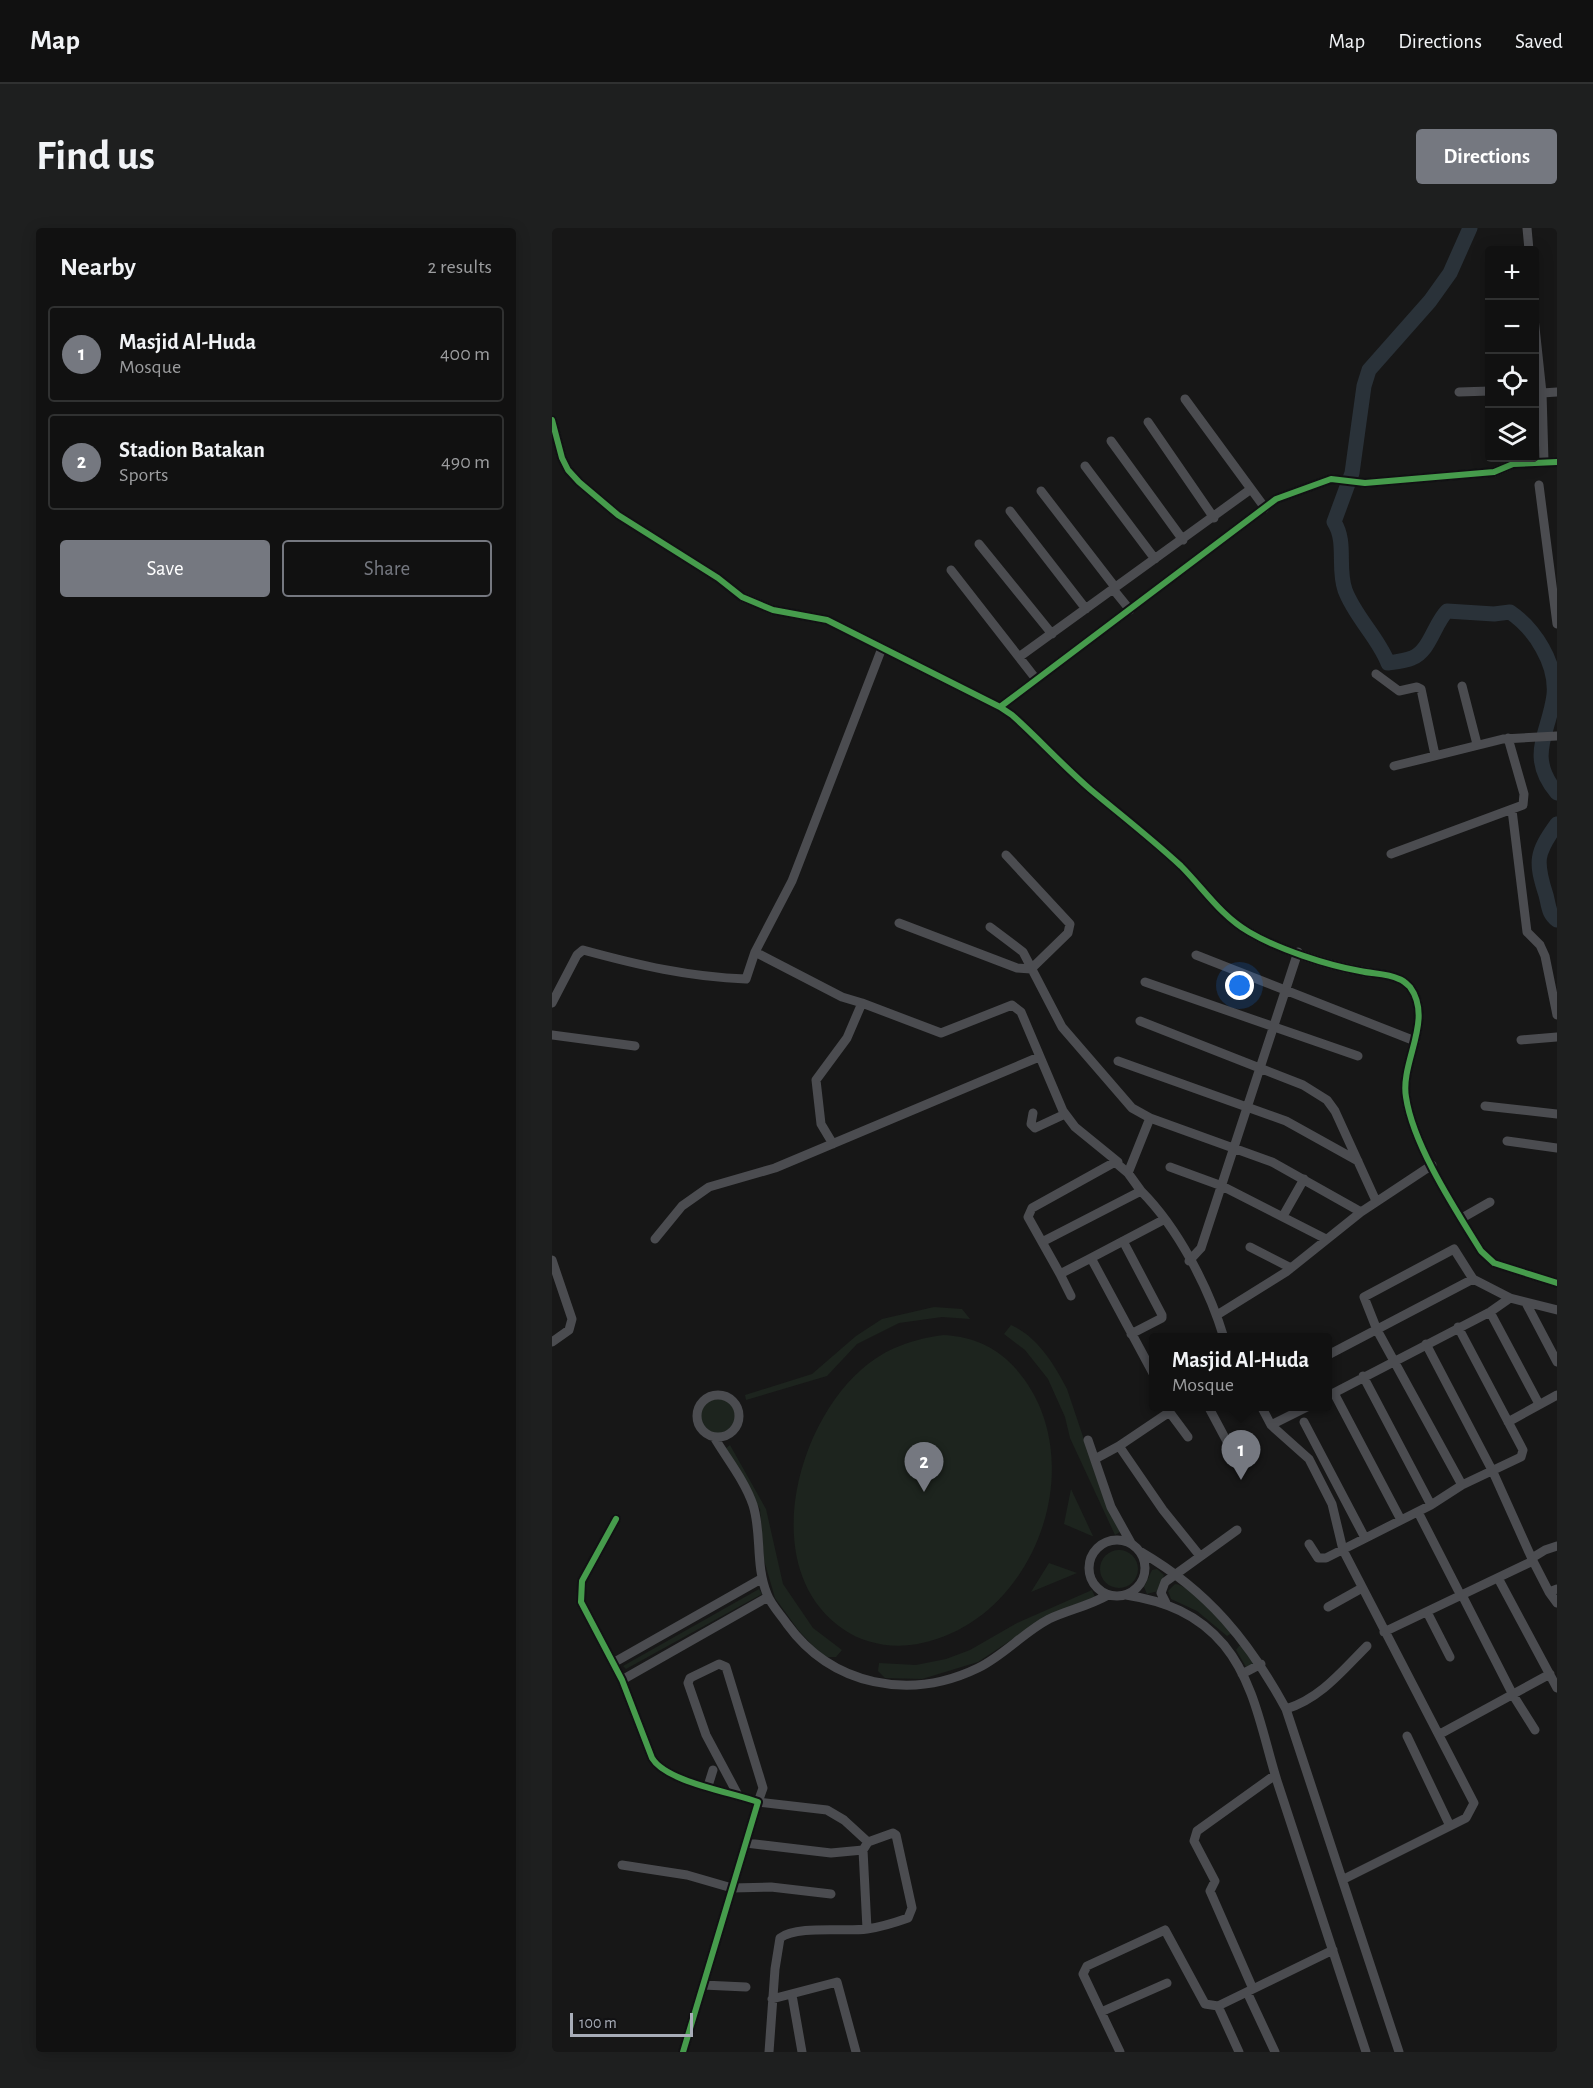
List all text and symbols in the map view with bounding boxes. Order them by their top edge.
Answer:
text: Map [30,27,80,55]
text: Map [1329,31,1365,52]
text: Directions [1398,31,1482,52]
text: Saved [1515,31,1563,52]
button: Directions [1416,129,1557,184]
text: Find us [36,135,155,177]
map controls [1485,246,1539,462]
button: + [1485,246,1539,300]
text: Nearby [60,254,136,280]
text: 2 results [428,257,492,277]
button: − [1485,300,1539,354]
text: Masjid Al-Huda [119,331,256,353]
text: 1 [78,344,85,364]
text: 400 m [440,344,490,364]
button: locate [1485,354,1539,408]
text: Mosque [119,357,181,377]
button: layers [1485,408,1539,462]
text: Stadion Batakan [119,439,265,461]
text: 2 [77,452,86,472]
text: 490 m [441,452,490,472]
text: Sports [119,465,168,485]
button: Save [60,540,270,597]
button: Share [282,540,492,597]
your location [1225,971,1254,1000]
popup [1149,1333,1332,1411]
text: Masjid Al-Huda [1172,1349,1309,1371]
text: Mosque [1172,1375,1234,1395]
pin: 1 [1222,1430,1260,1480]
pin: 2 [904,1442,944,1492]
scale bar [570,2010,693,2038]
text: 100 m [579,2015,617,2031]

